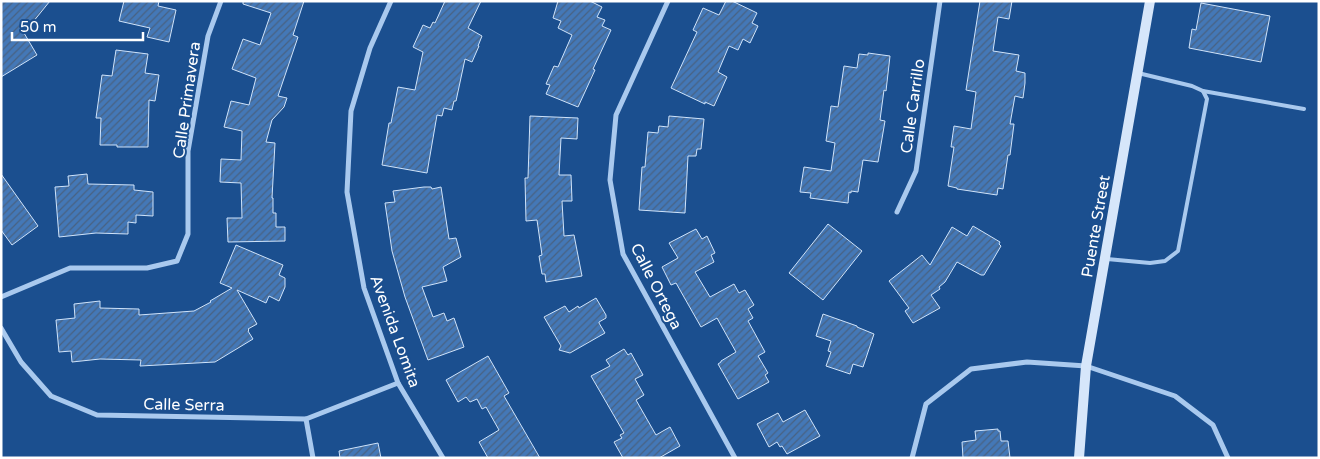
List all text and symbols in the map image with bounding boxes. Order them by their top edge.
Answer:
scale bar [12,10,144,42]
text: 50 m [20,18,57,36]
street label: Calle Primavera [169,40,205,160]
street label: Calle Carrillo [896,58,930,155]
street label: Puente Street [1077,173,1115,279]
street label: Calle Ortega [626,240,686,333]
street label: Avenida Lomita [365,272,425,390]
street label: Calle Serra [143,394,225,416]

